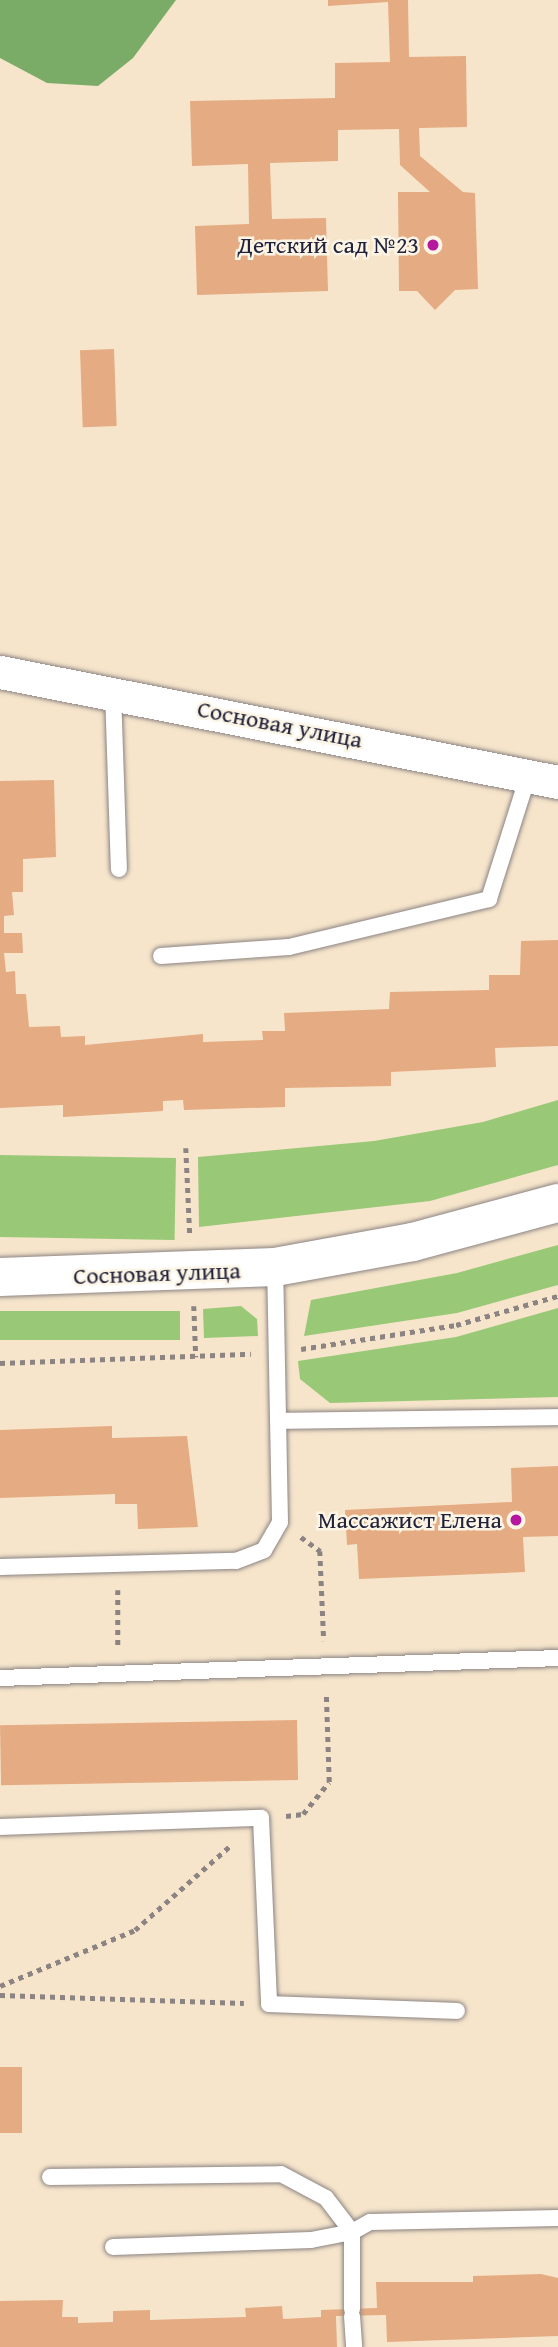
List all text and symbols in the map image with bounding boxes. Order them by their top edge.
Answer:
place label: Детский сад №23 [238,231,419,259]
marker: Детский сад №23 [425,237,441,253]
street label: Сосновая улица [195,694,365,754]
street label: Сосновая улица [73,1256,241,1290]
place label: Массажист Елена [318,1506,502,1534]
marker: Массажист Елена [508,1512,524,1528]

